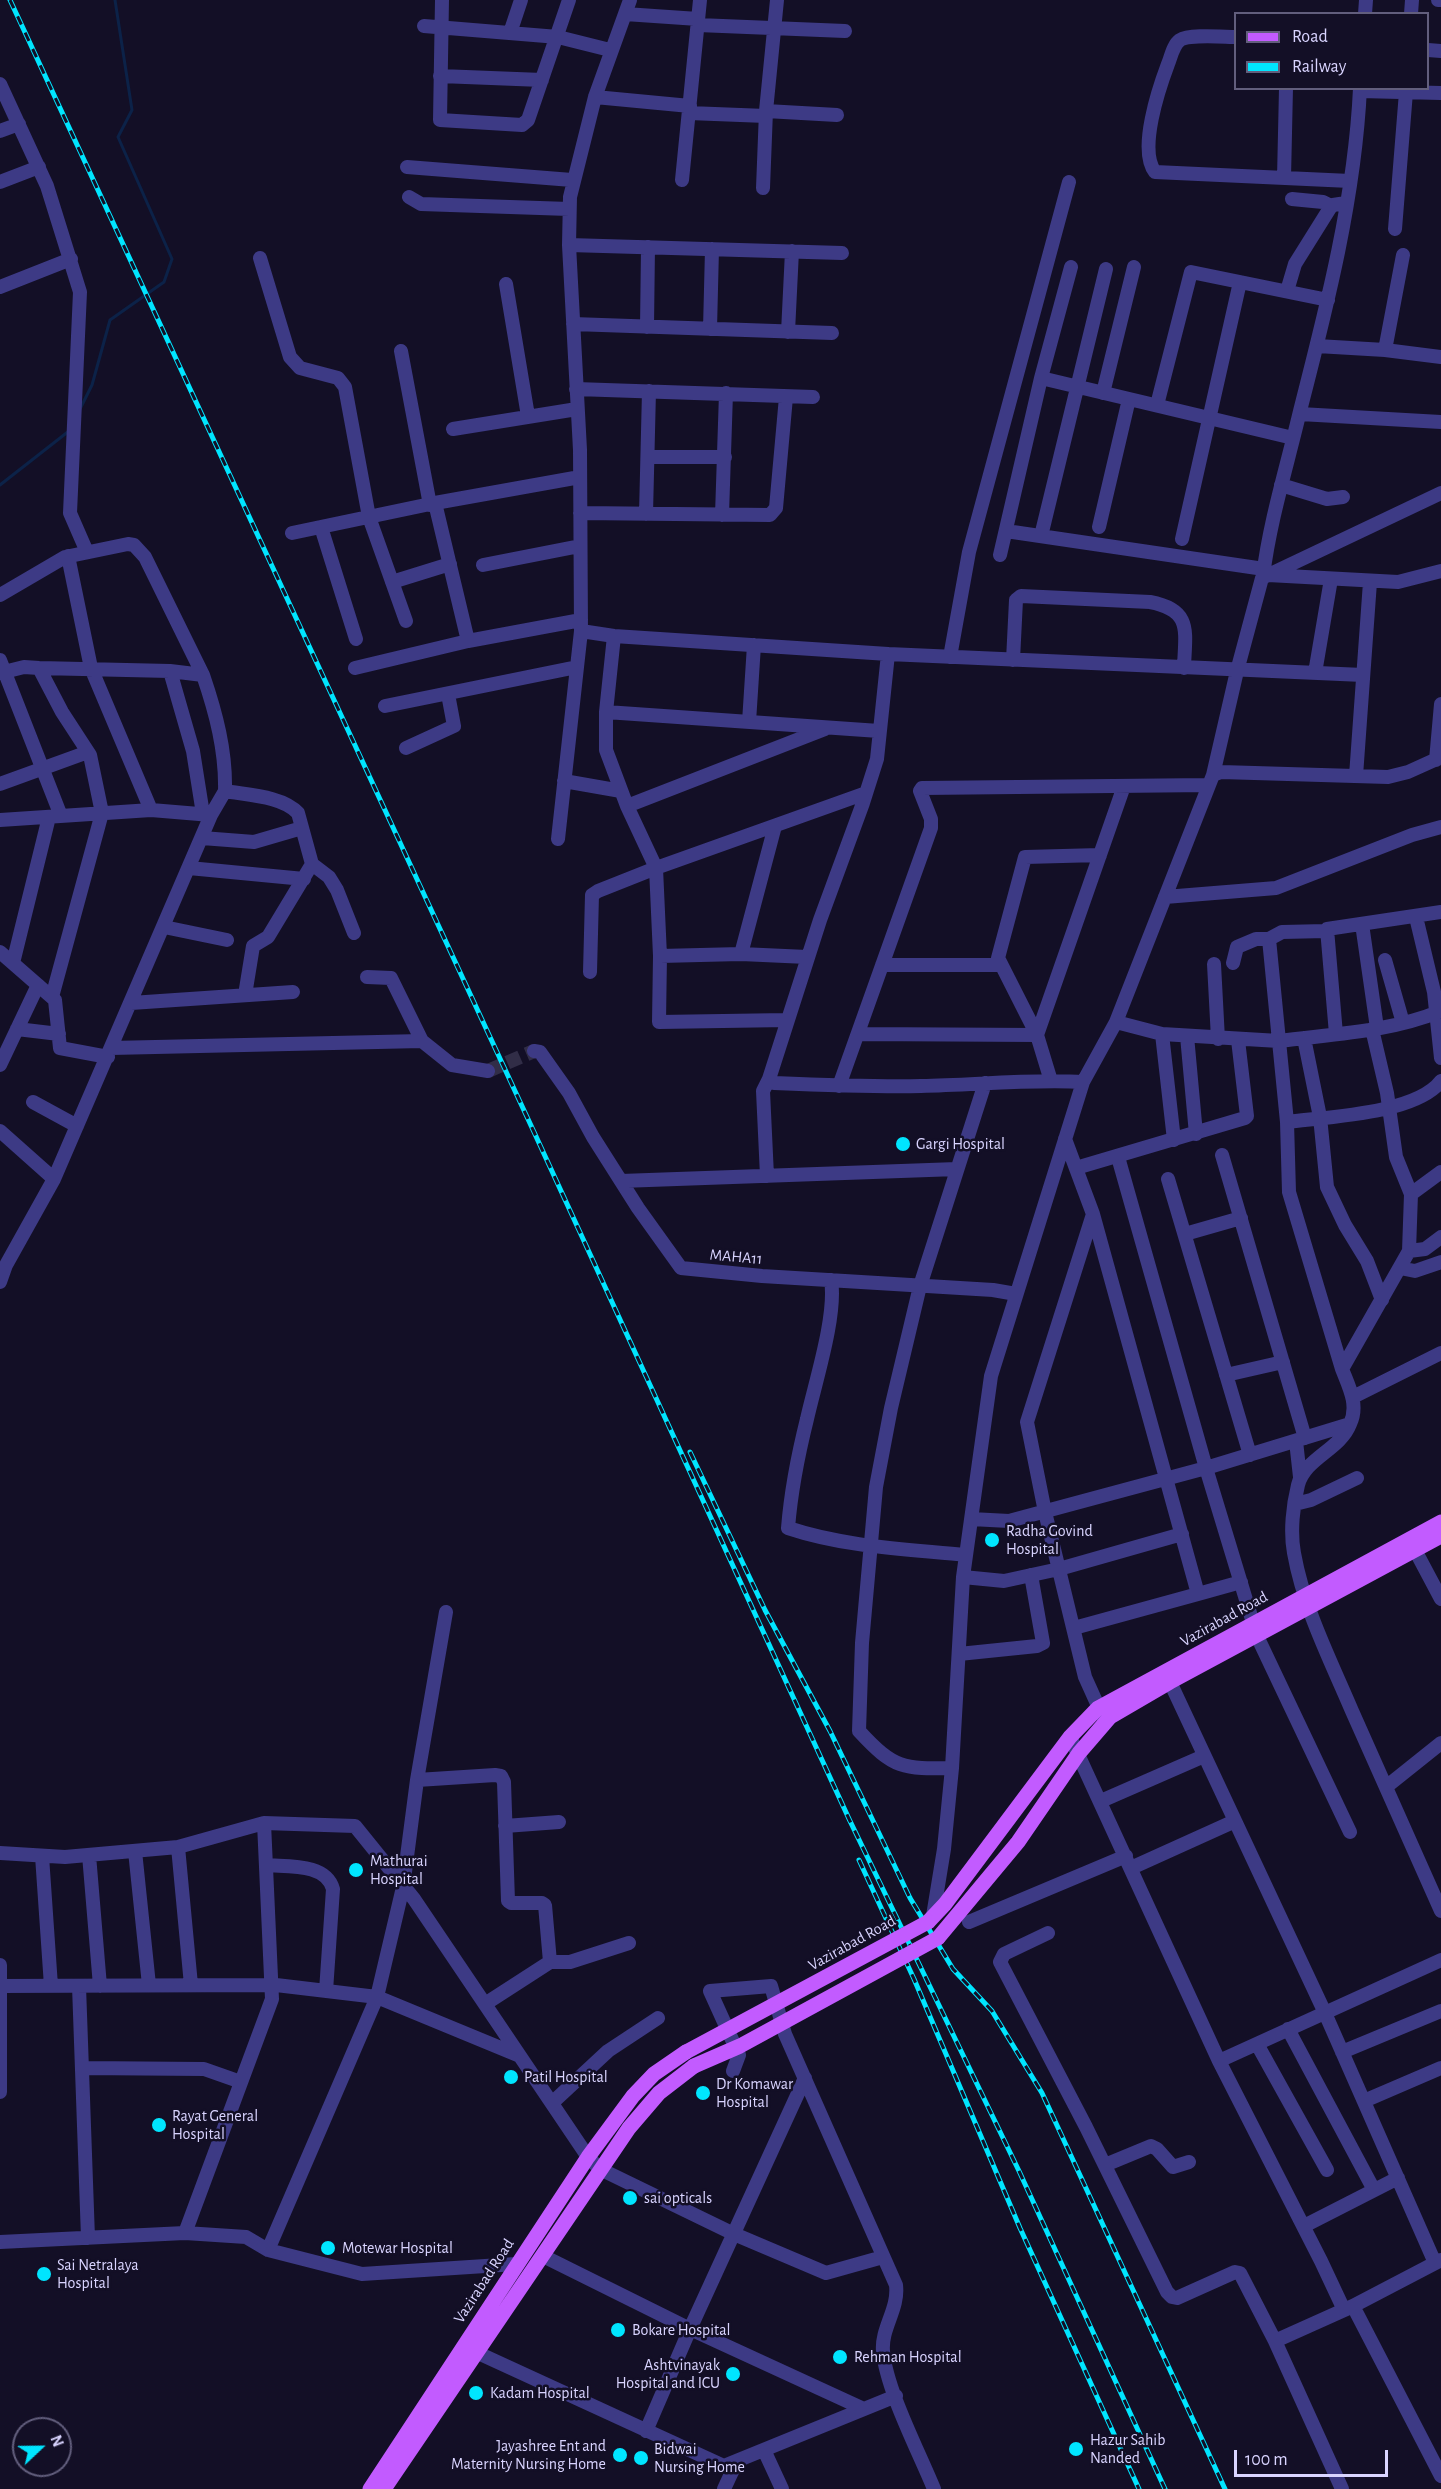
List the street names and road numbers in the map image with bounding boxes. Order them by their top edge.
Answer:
street label: MAHA11 [709,1245,763,1269]
street label: Vazirabad Road [1177,1587,1271,1651]
street label: Vazirabad Road [805,1911,899,1975]
street label: Vazirabad Road [450,2235,518,2327]

